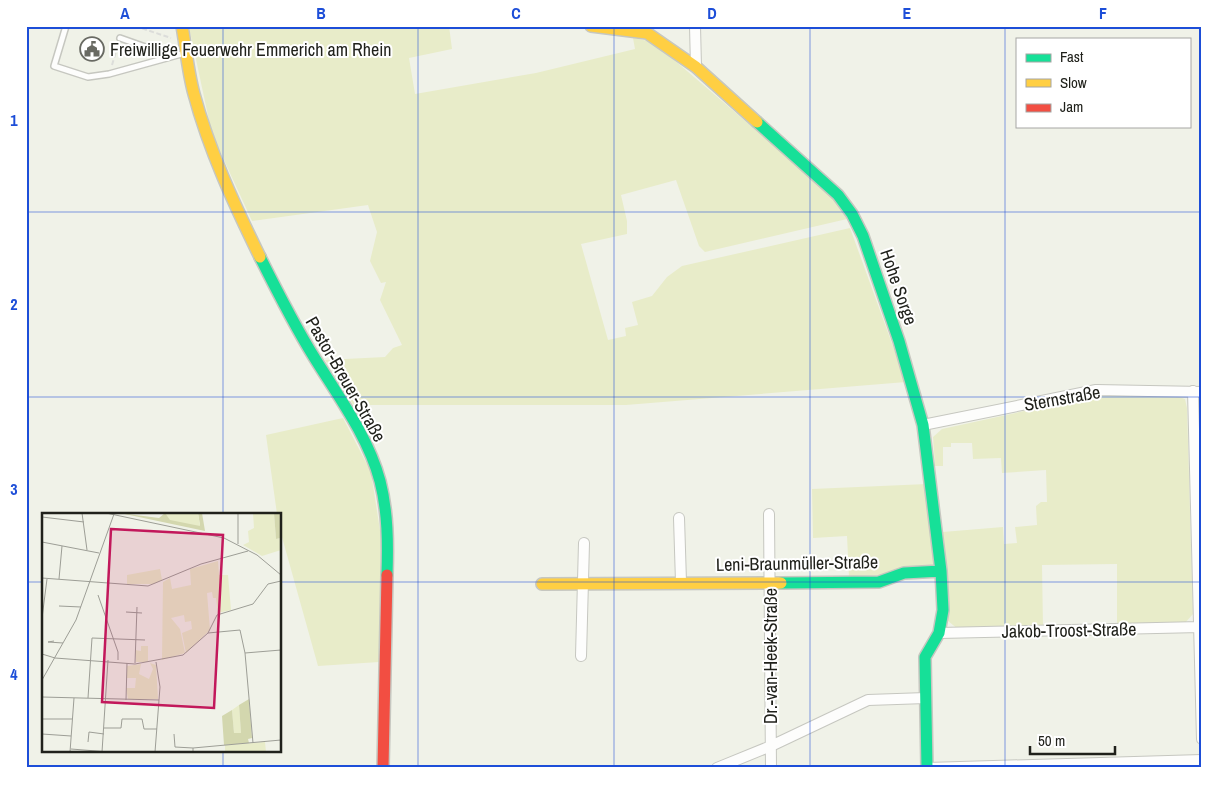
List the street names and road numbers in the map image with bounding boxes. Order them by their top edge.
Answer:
street label: Hohe Sorge [874,246,924,328]
street label: Pastor-Breuer-Straße [300,312,392,446]
street label: Sternstraße [1022,379,1102,417]
street label: Leni-Braunmüller-Straße [716,549,878,577]
street label: Dr.-van-Heek-Straße [758,588,783,724]
street label: Jakob-Troost-Straße [1001,616,1137,644]

